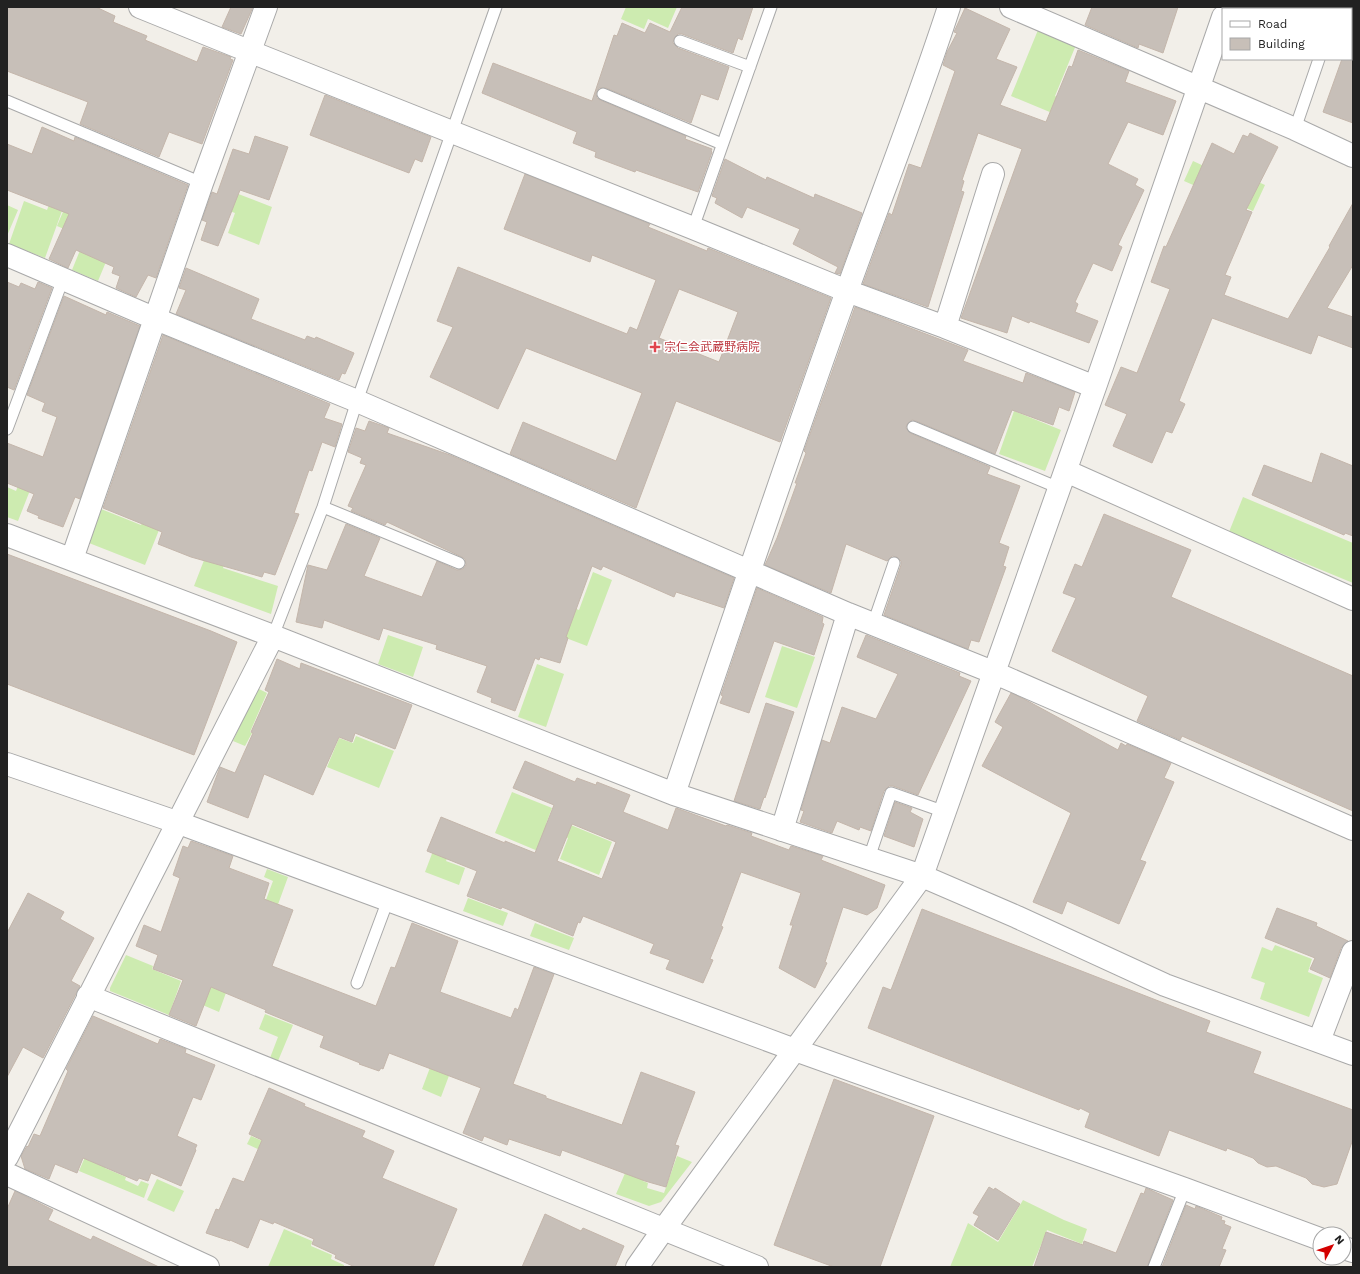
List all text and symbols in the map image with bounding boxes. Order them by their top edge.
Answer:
legend [1222,8,1352,60]
text: Road [1258,17,1287,31]
text: Building [1258,37,1305,51]
place label: 宗仁会武蔵野病院 [664,340,760,354]
marker: 宗仁会武蔵野病院 [649,341,661,353]
north arrow [1312,1226,1352,1266]
text: N [1332,1233,1347,1247]

